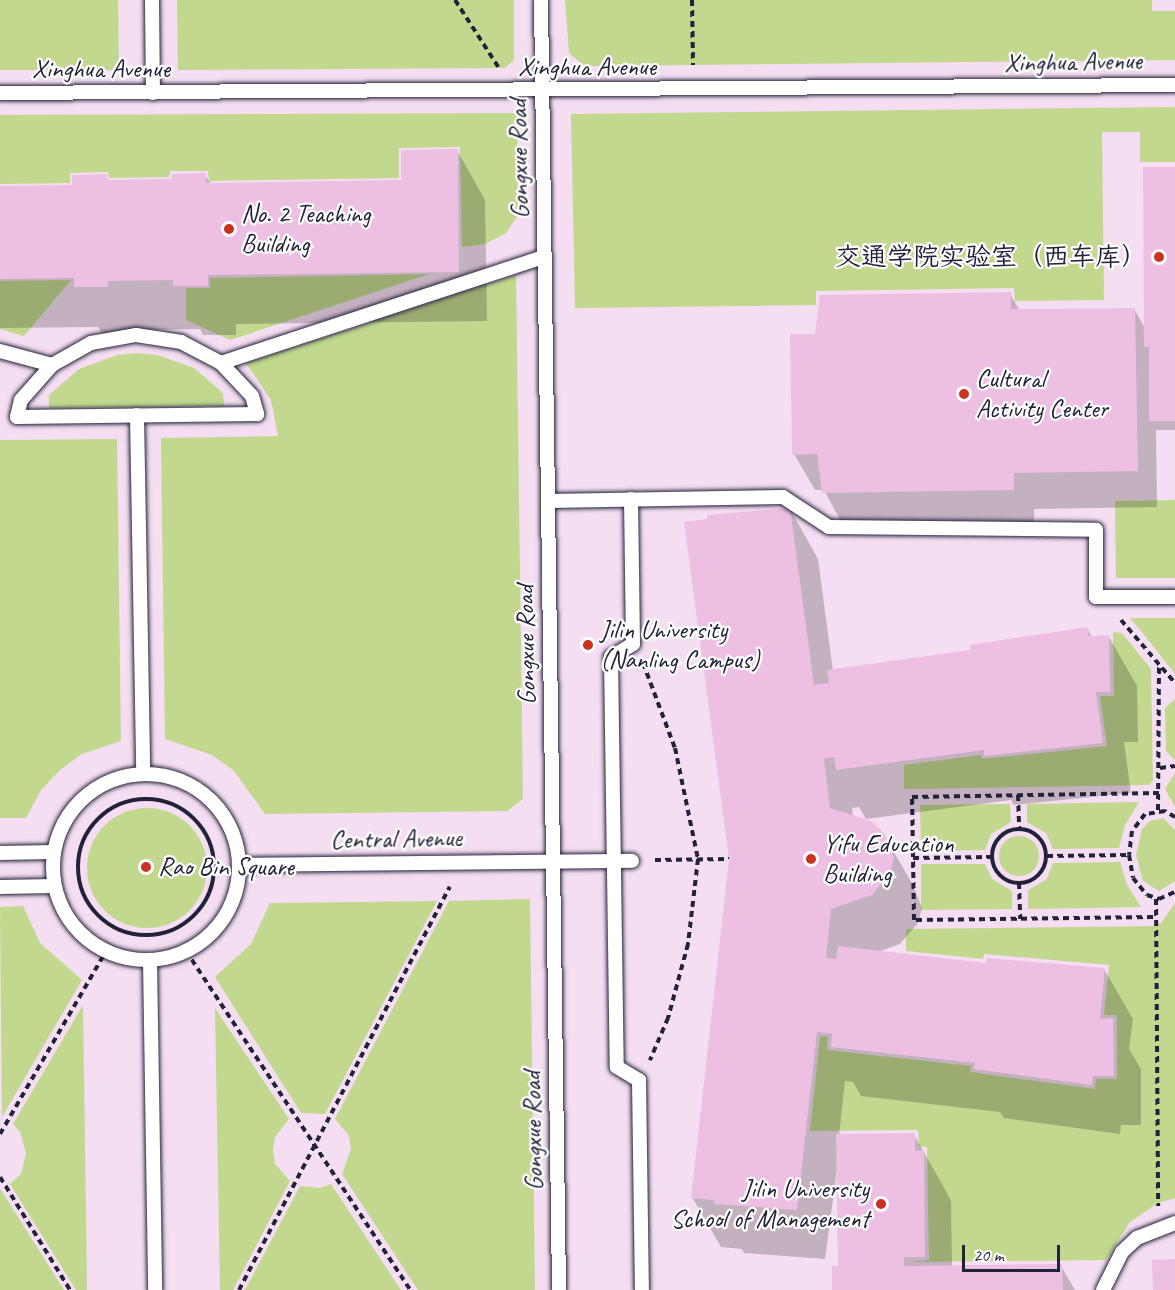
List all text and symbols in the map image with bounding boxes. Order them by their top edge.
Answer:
street label: Xinghua Avenue [1004,45,1142,79]
street label: Xinghua Avenue [518,51,656,83]
street label: Xinghua Avenue [32,53,170,85]
street label: Gongxue Road [502,99,536,219]
place label: No. 2 Teaching Building [241,198,370,260]
marker: No. 2 Teaching Building [222,222,236,236]
place label: 交通学院实验室（西车库） [835,241,1147,273]
marker: 交通学院实验室（西车库） [1152,250,1166,264]
place label: Cultural Activity Center [976,363,1108,424]
marker: Cultural Activity Center [957,387,971,401]
street label: Gongxue Road [509,585,543,705]
place label: Jilin University (Nanling Campus) [600,614,759,676]
marker: Jilin University (Nanling Campus) [581,638,595,652]
street label: Central Avenue [330,822,462,856]
place label: Yifu Education Building [823,828,952,890]
place label: Rao Bin Square [158,851,295,883]
marker: Yifu Education Building [804,852,818,866]
marker: Rao Bin Square [139,860,153,874]
street label: Gongxue Road [516,1071,550,1191]
place label: Jilin University School of Management [671,1173,869,1234]
marker: Jilin University School of Management [874,1197,888,1211]
scale bar [965,1233,1062,1271]
text: 20 m [973,1244,1004,1266]

